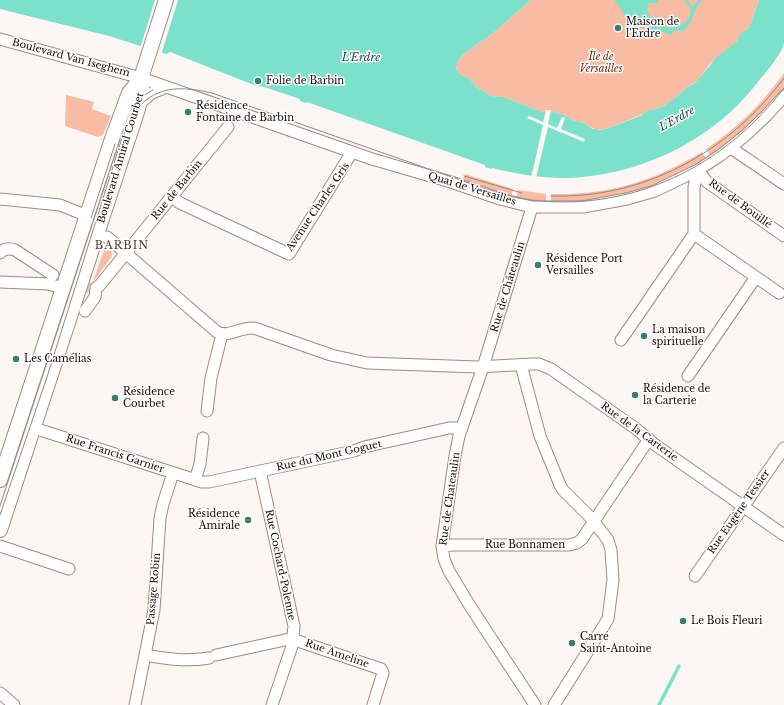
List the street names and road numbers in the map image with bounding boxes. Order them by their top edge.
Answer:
street label: Boulevard Van Iseghem [11,36,131,80]
street label: Boulevard Amiral Courbet [95,91,147,225]
street label: Rue de Barbin [149,158,205,222]
street label: Avenue Charles Gris [284,161,352,253]
street label: Quai de Versailles [427,170,517,208]
street label: Rue de Bouillé [706,177,774,231]
street label: Rue de Châteaulin [488,240,528,334]
street label: Rue de la Carterie [598,400,680,464]
street label: Rue Francis Garnier [64,432,166,476]
street label: Rue du Mont Goguet [275,438,383,474]
street label: Rue de Chateaulin [437,451,463,547]
street label: Rue Eugène Tessier [705,468,773,556]
street label: Rue Cochard-Polenne [262,508,298,622]
street label: Rue Bonnamen [485,539,565,551]
street label: Passage Robin [145,552,163,626]
street label: Rue Ameline [304,637,370,671]

